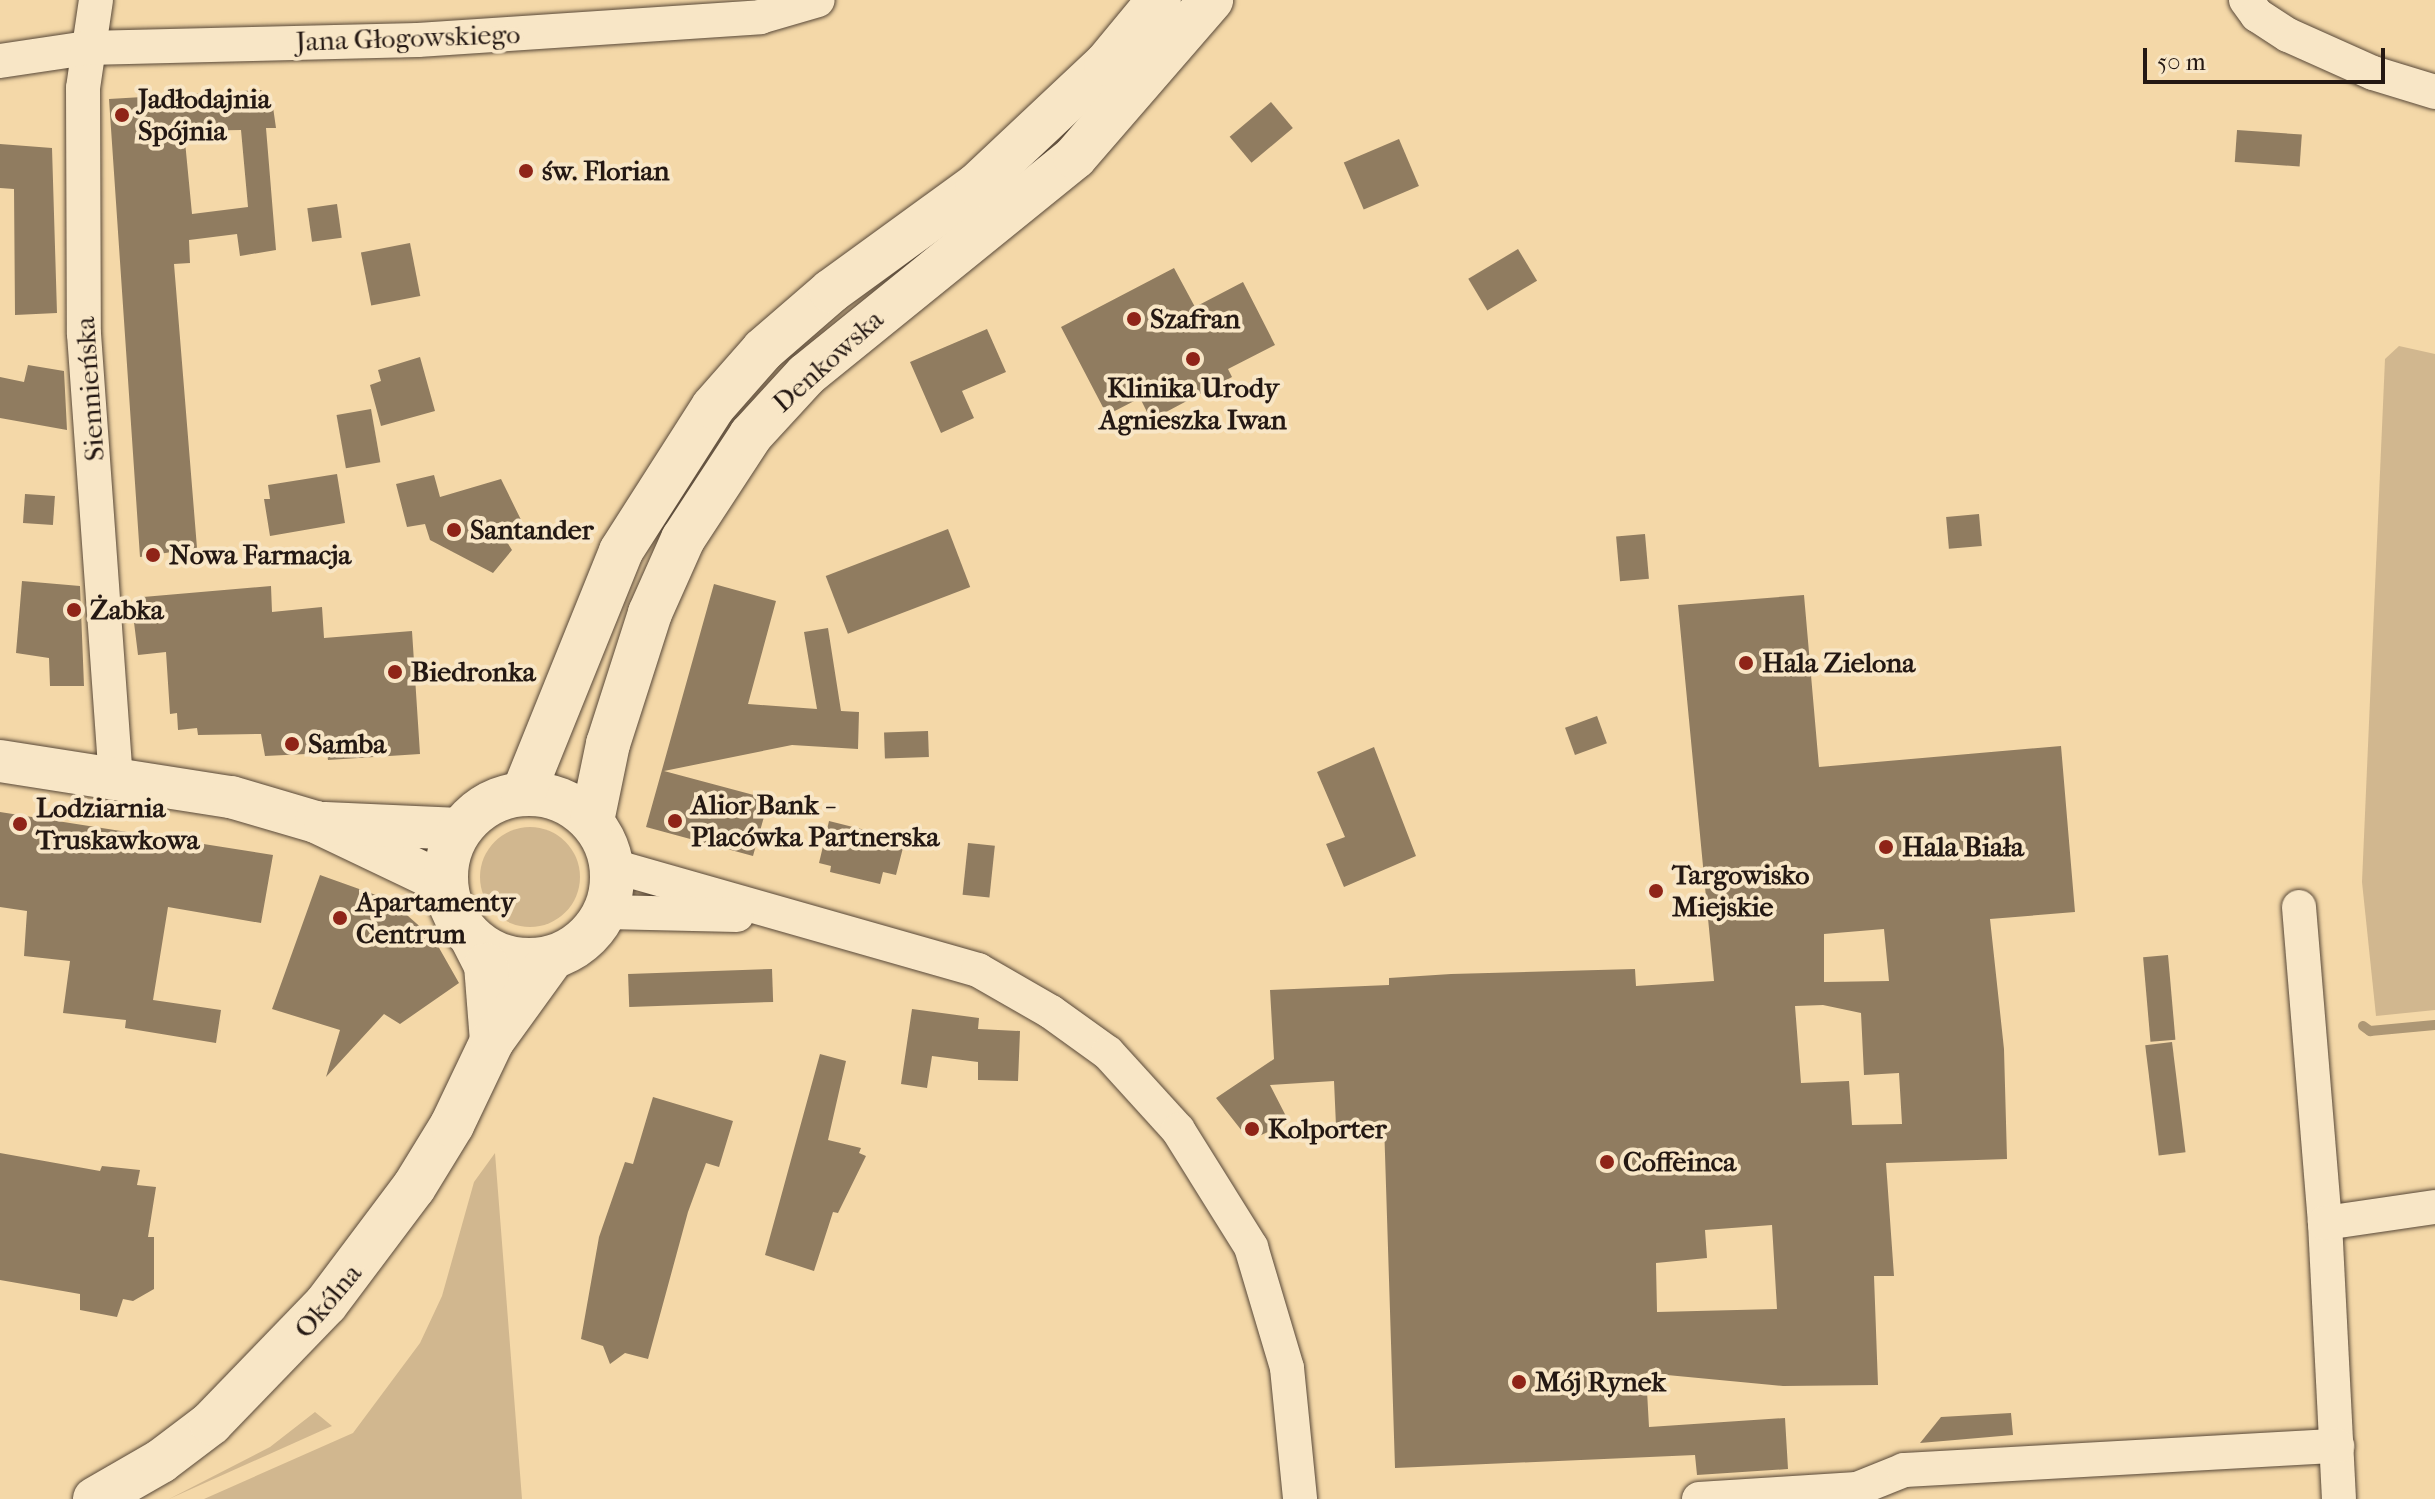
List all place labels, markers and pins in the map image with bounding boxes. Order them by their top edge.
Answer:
place label: Jadłodajnia Spójnia [138,82,271,148]
marker: Jadłodajnia Spójnia [113,106,131,124]
place label: św. Florian [542,154,670,188]
marker: św. Florian [517,162,535,180]
place label: Szafran [1150,302,1240,336]
marker: Szafran [1125,310,1143,328]
marker: Klinika Urody Agnieszka Iwan [1184,350,1202,368]
place label: Klinika Urody Agnieszka Iwan [1099,371,1287,437]
place label: Santander [470,513,594,547]
marker: Santander [445,521,463,539]
place label: Nowa Farmacja [169,538,351,572]
marker: Nowa Farmacja [144,546,162,564]
place label: Żabka [90,593,164,627]
marker: Żabka [65,601,83,619]
place label: Hala Zielona [1762,646,1915,680]
marker: Hala Zielona [1737,654,1755,672]
place label: Biedronka [411,655,536,689]
marker: Biedronka [386,663,404,681]
place label: Samba [308,727,386,761]
marker: Samba [283,735,301,753]
place label: Alior Bank - Placówka Partnerska [691,788,939,854]
place label: Lodziarnia Truskawkowa [36,791,199,857]
marker: Alior Bank - Placówka Partnerska [666,812,684,830]
marker: Lodziarnia Truskawkowa [11,815,29,833]
place label: Hala Biała [1902,830,2024,864]
marker: Hala Biała [1877,838,1895,856]
place label: Targowisko Miejskie [1672,858,1809,924]
marker: Targowisko Miejskie [1647,882,1665,900]
place label: Apartamenty Centrum [356,885,515,951]
marker: Apartamenty Centrum [331,909,349,927]
place label: Kolporter [1268,1112,1387,1146]
marker: Kolporter [1243,1120,1261,1138]
place label: Coffeinca [1623,1145,1736,1179]
marker: Coffeinca [1598,1153,1616,1171]
place label: Mój Rynek [1535,1365,1666,1399]
marker: Mój Rynek [1510,1373,1528,1391]

